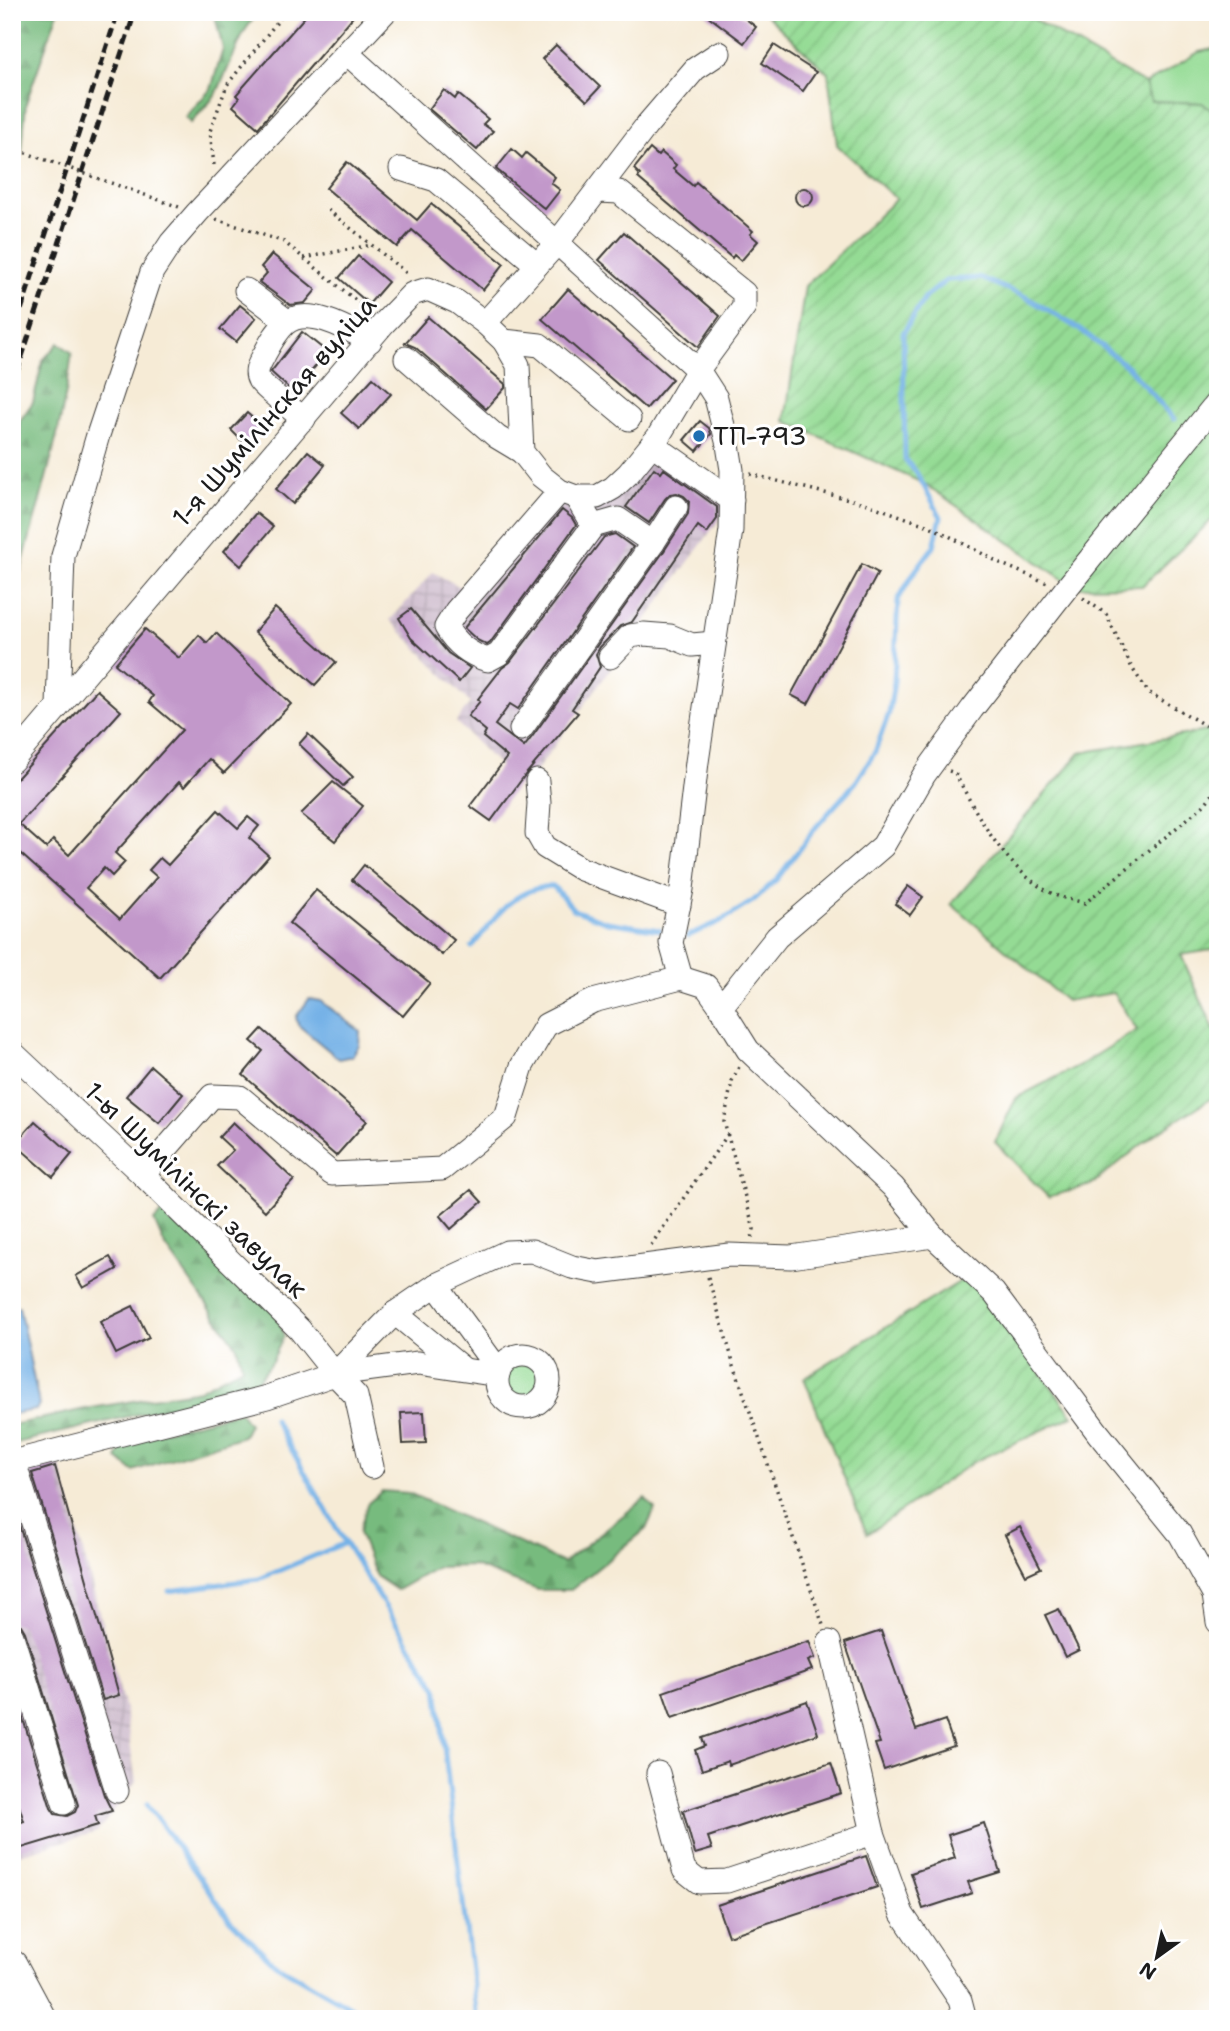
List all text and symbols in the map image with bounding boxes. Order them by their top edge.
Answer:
street label: 1-я Шумілінская вуліца [164,288,384,534]
place label: ТП-793 [713,418,807,453]
marker: ТП-793 [691,428,707,444]
street label: 1-ы Шумілінскі завулак [77,1074,316,1306]
north arrow [1122,1923,1192,1993]
text: N [1135,1956,1161,1985]

